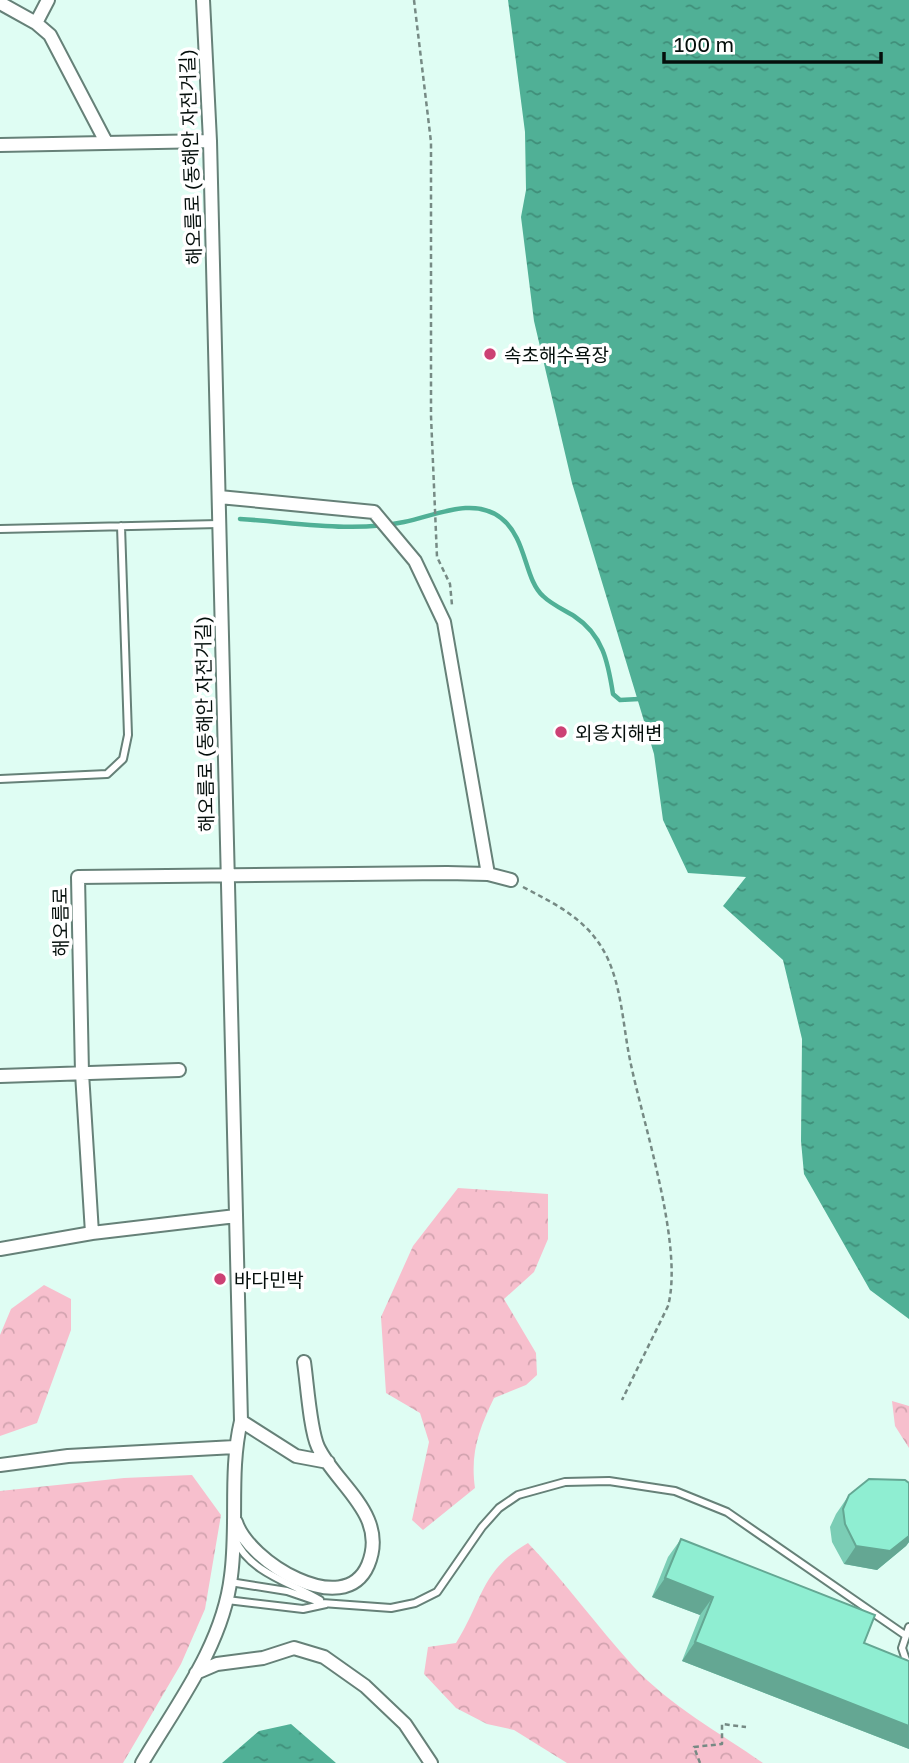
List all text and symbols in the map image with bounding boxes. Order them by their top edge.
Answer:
scale bar [664,21,881,65]
text: 100 m [674,31,734,57]
street label: 해오름로 (동해안 자전거길) [175,49,205,265]
place label: 속초해수욕장 [504,343,609,366]
marker: 속초해수욕장 [482,346,498,362]
street label: 해오름로 (동해안 자전거길) [191,616,217,832]
place label: 외옹치해변 [575,721,662,744]
marker: 외옹치해변 [553,724,569,740]
street label: 해오름로 [48,887,72,957]
place label: 바다민박 [234,1268,304,1291]
marker: 바다민박 [212,1271,228,1287]

